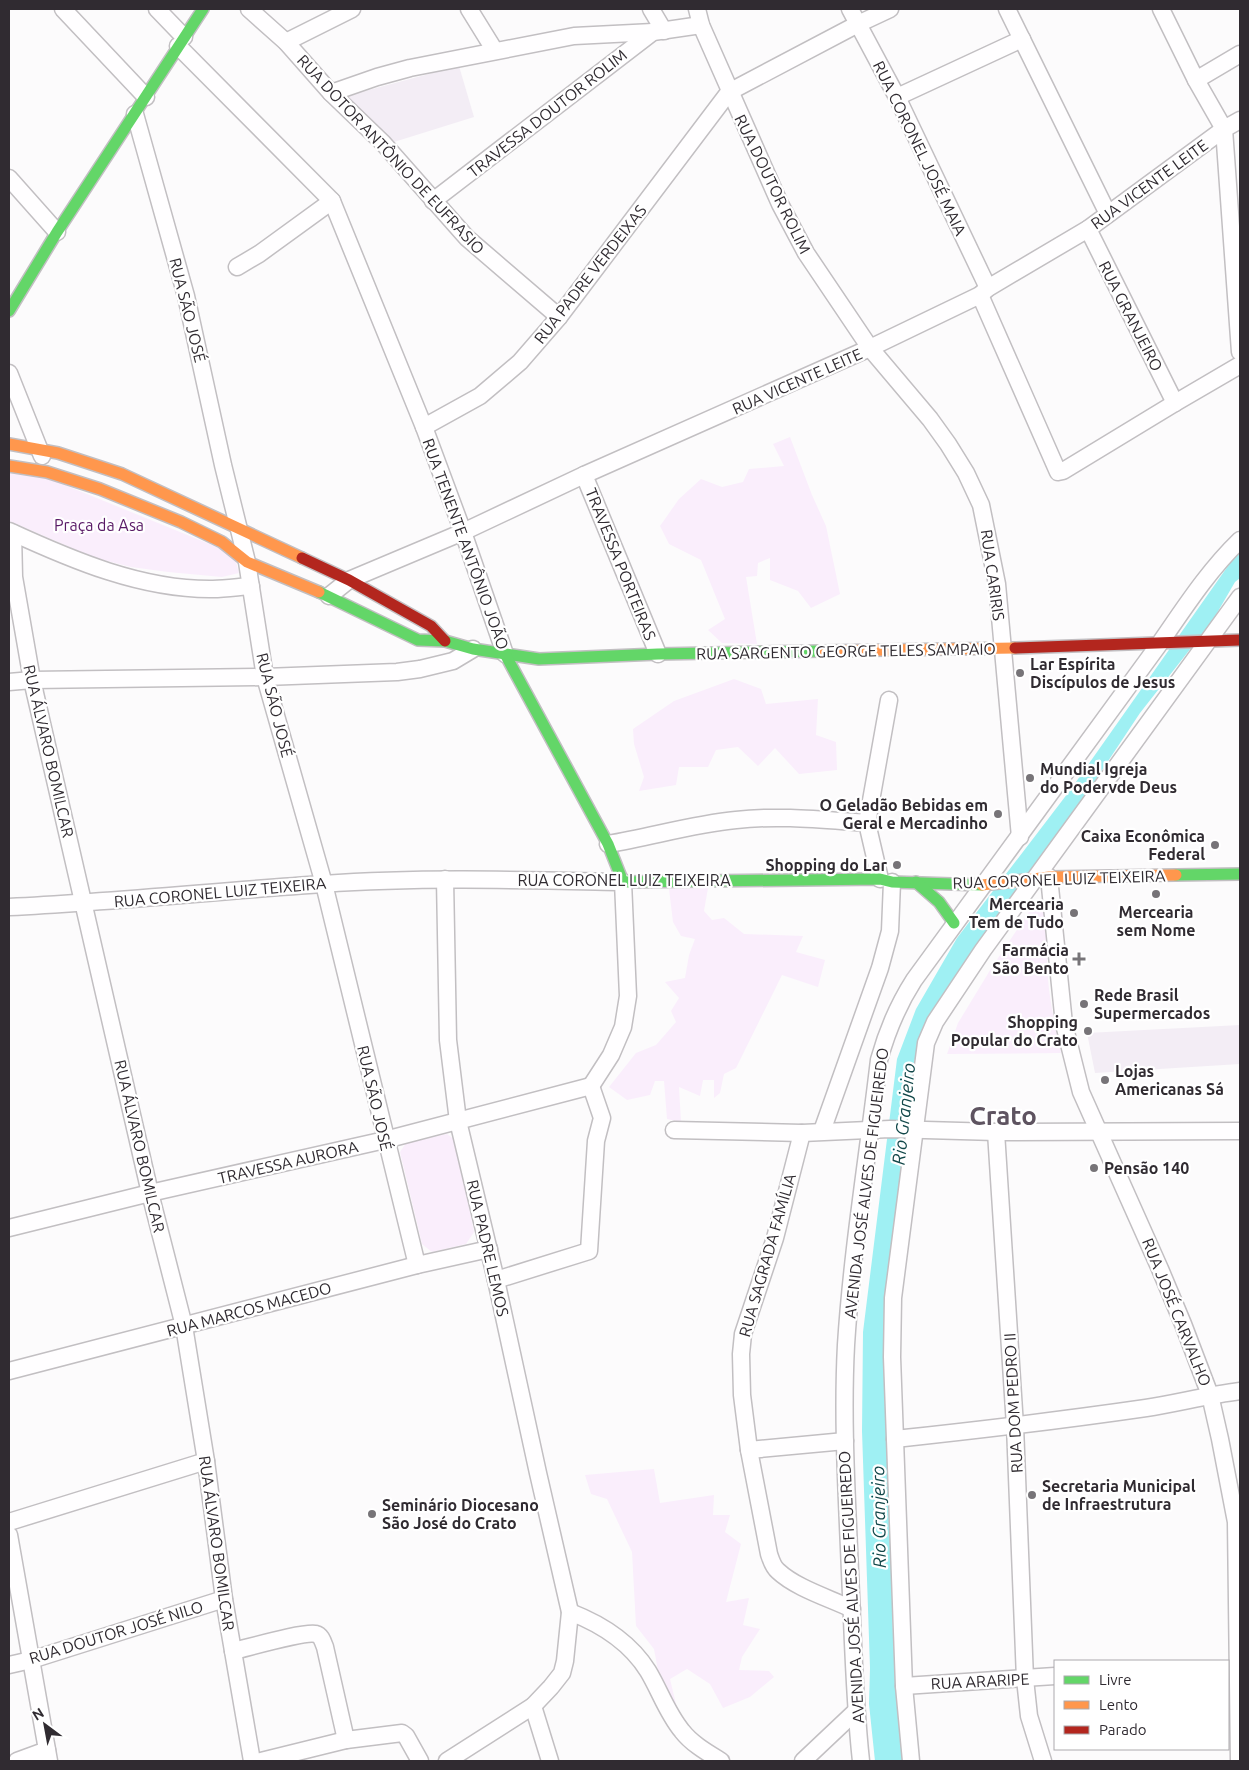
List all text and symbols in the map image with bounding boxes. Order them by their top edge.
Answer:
street label: TRAVESSA DOUTOR ROLIM [464,45,630,181]
street label: RUA DOTOR ANTÔNIO DE EUFRASIO [294,50,489,257]
street label: RUA CORONEL JOSÉ MAIA [870,57,972,239]
street label: RUA DOUTOR ROLIM [731,111,815,257]
street label: RUA VICENTE LEITE [1087,136,1211,232]
street label: RUA PADRE VERDEIXAS [530,201,650,347]
street label: RUA SÃO JOSÉ [166,255,212,364]
street label: RUA GRANJEIRO [1095,258,1167,374]
street label: RUA VICENTE LEITE [729,344,865,418]
street label: RUA TENENTE ANTÔNIO JOÃO [419,436,514,652]
street label: TRAVESSA PORTEIRAS [582,485,660,643]
park label: Praça da Asa [54,516,144,534]
street label: RUA CARIRIS [978,528,1008,622]
street label: RUA SARGENTO GEORGE TELES SAMPAIO [696,639,996,663]
street label: RUA SÃO JOSÉ [253,650,299,759]
place label: Lar Espírita Discípulos de Jesus [1030,655,1175,691]
street label: RUA ÁLVARO BOMILCAR [20,662,80,839]
marker: Lar Espírita Discípulos de Jesus [1014,667,1026,679]
place label: Mundial Igreja do Podervde Deus [1040,760,1177,796]
marker: Mundial Igreja do Podervde Deus [1024,772,1036,784]
place label: O Geladão Bebidas em Geral e Mercadinho [819,796,988,832]
marker: O Geladão Bebidas em Geral e Mercadinho [992,808,1004,820]
place label: Caixa Econômica Federal [1081,827,1205,863]
marker: Caixa Econômica Federal [1209,839,1221,851]
place label: Shopping do Lar [766,856,887,874]
marker: Shopping do Lar [891,859,903,871]
street label: RUA CORONEL LUIZ TEIXEIRA [952,866,1166,892]
street label: RUA CORONEL LUIZ TEIXEIRA [517,871,731,889]
street label: RUA CORONEL LUIZ TEIXEIRA [113,874,328,910]
marker: Mercearia sem Nome [1150,888,1162,900]
place label: Mercearia Tem de Tudo [969,895,1064,931]
place label: Mercearia sem Nome [1117,903,1195,939]
marker: Mercearia Tem de Tudo [1068,907,1080,919]
place label: Farmácia São Bento [992,941,1069,977]
marker: Farmácia São Bento [1073,953,1085,965]
place label: Rede Brasil Supermercados [1094,986,1210,1022]
marker: Rede Brasil Supermercados [1078,998,1090,1010]
place label: Shopping Popular do Crato [951,1013,1078,1049]
marker: Shopping Popular do Crato [1082,1025,1094,1037]
street label: RUA SÃO JOSÉ [354,1043,398,1152]
street label: AVENIDA JOSÉ ALVES DE FIGUEIREDO [838,1046,892,1319]
street label: RUA ÁLVARO BOMILCAR [111,1057,171,1234]
water label: Rio Granjeiro [888,1062,918,1166]
place label: Lojas Americanas Sá [1115,1062,1224,1098]
marker: Lojas Americanas Sá [1099,1074,1111,1086]
district label: Crato [969,1101,1037,1130]
street label: TRAVESSA AURORA [216,1137,360,1187]
place label: Pensão 140 [1104,1159,1189,1177]
marker: Pensão 140 [1088,1162,1100,1174]
street label: RUA SAGRADA FAMÍLIA [733,1170,799,1339]
street label: RUA PADRE LEMOS [463,1178,513,1318]
street label: RUA JOSÉ CARVALHO [1139,1235,1217,1389]
street label: RUA MARCOS MACEDO [165,1278,333,1340]
street label: RUA DOM PEDRO II [1000,1332,1026,1474]
street label: AVENIDA JOSÉ ALVES DE FIGUEIREDO [833,1450,867,1724]
street label: RUA ÁLVARO BOMILCAR [196,1454,240,1632]
water label: Rio Granjeiro [867,1465,889,1568]
place label: Secretaria Municipal de Infraestrutura [1042,1477,1196,1513]
marker: Secretaria Municipal de Infraestrutura [1026,1489,1038,1501]
place label: Seminário Diocesano São José do Crato [382,1496,539,1532]
marker: Seminário Diocesano São José do Crato [366,1508,378,1520]
street label: RUA DOUTOR JOSÉ NILO [26,1595,205,1667]
legend [1054,1660,1229,1750]
street label: RUA ARARIPE [930,1669,1030,1693]
text: Livre [1099,1671,1132,1688]
text: Lento [1099,1696,1138,1713]
north arrow [20,1700,70,1750]
text: N [29,1704,47,1724]
text: Parado [1099,1721,1146,1738]

